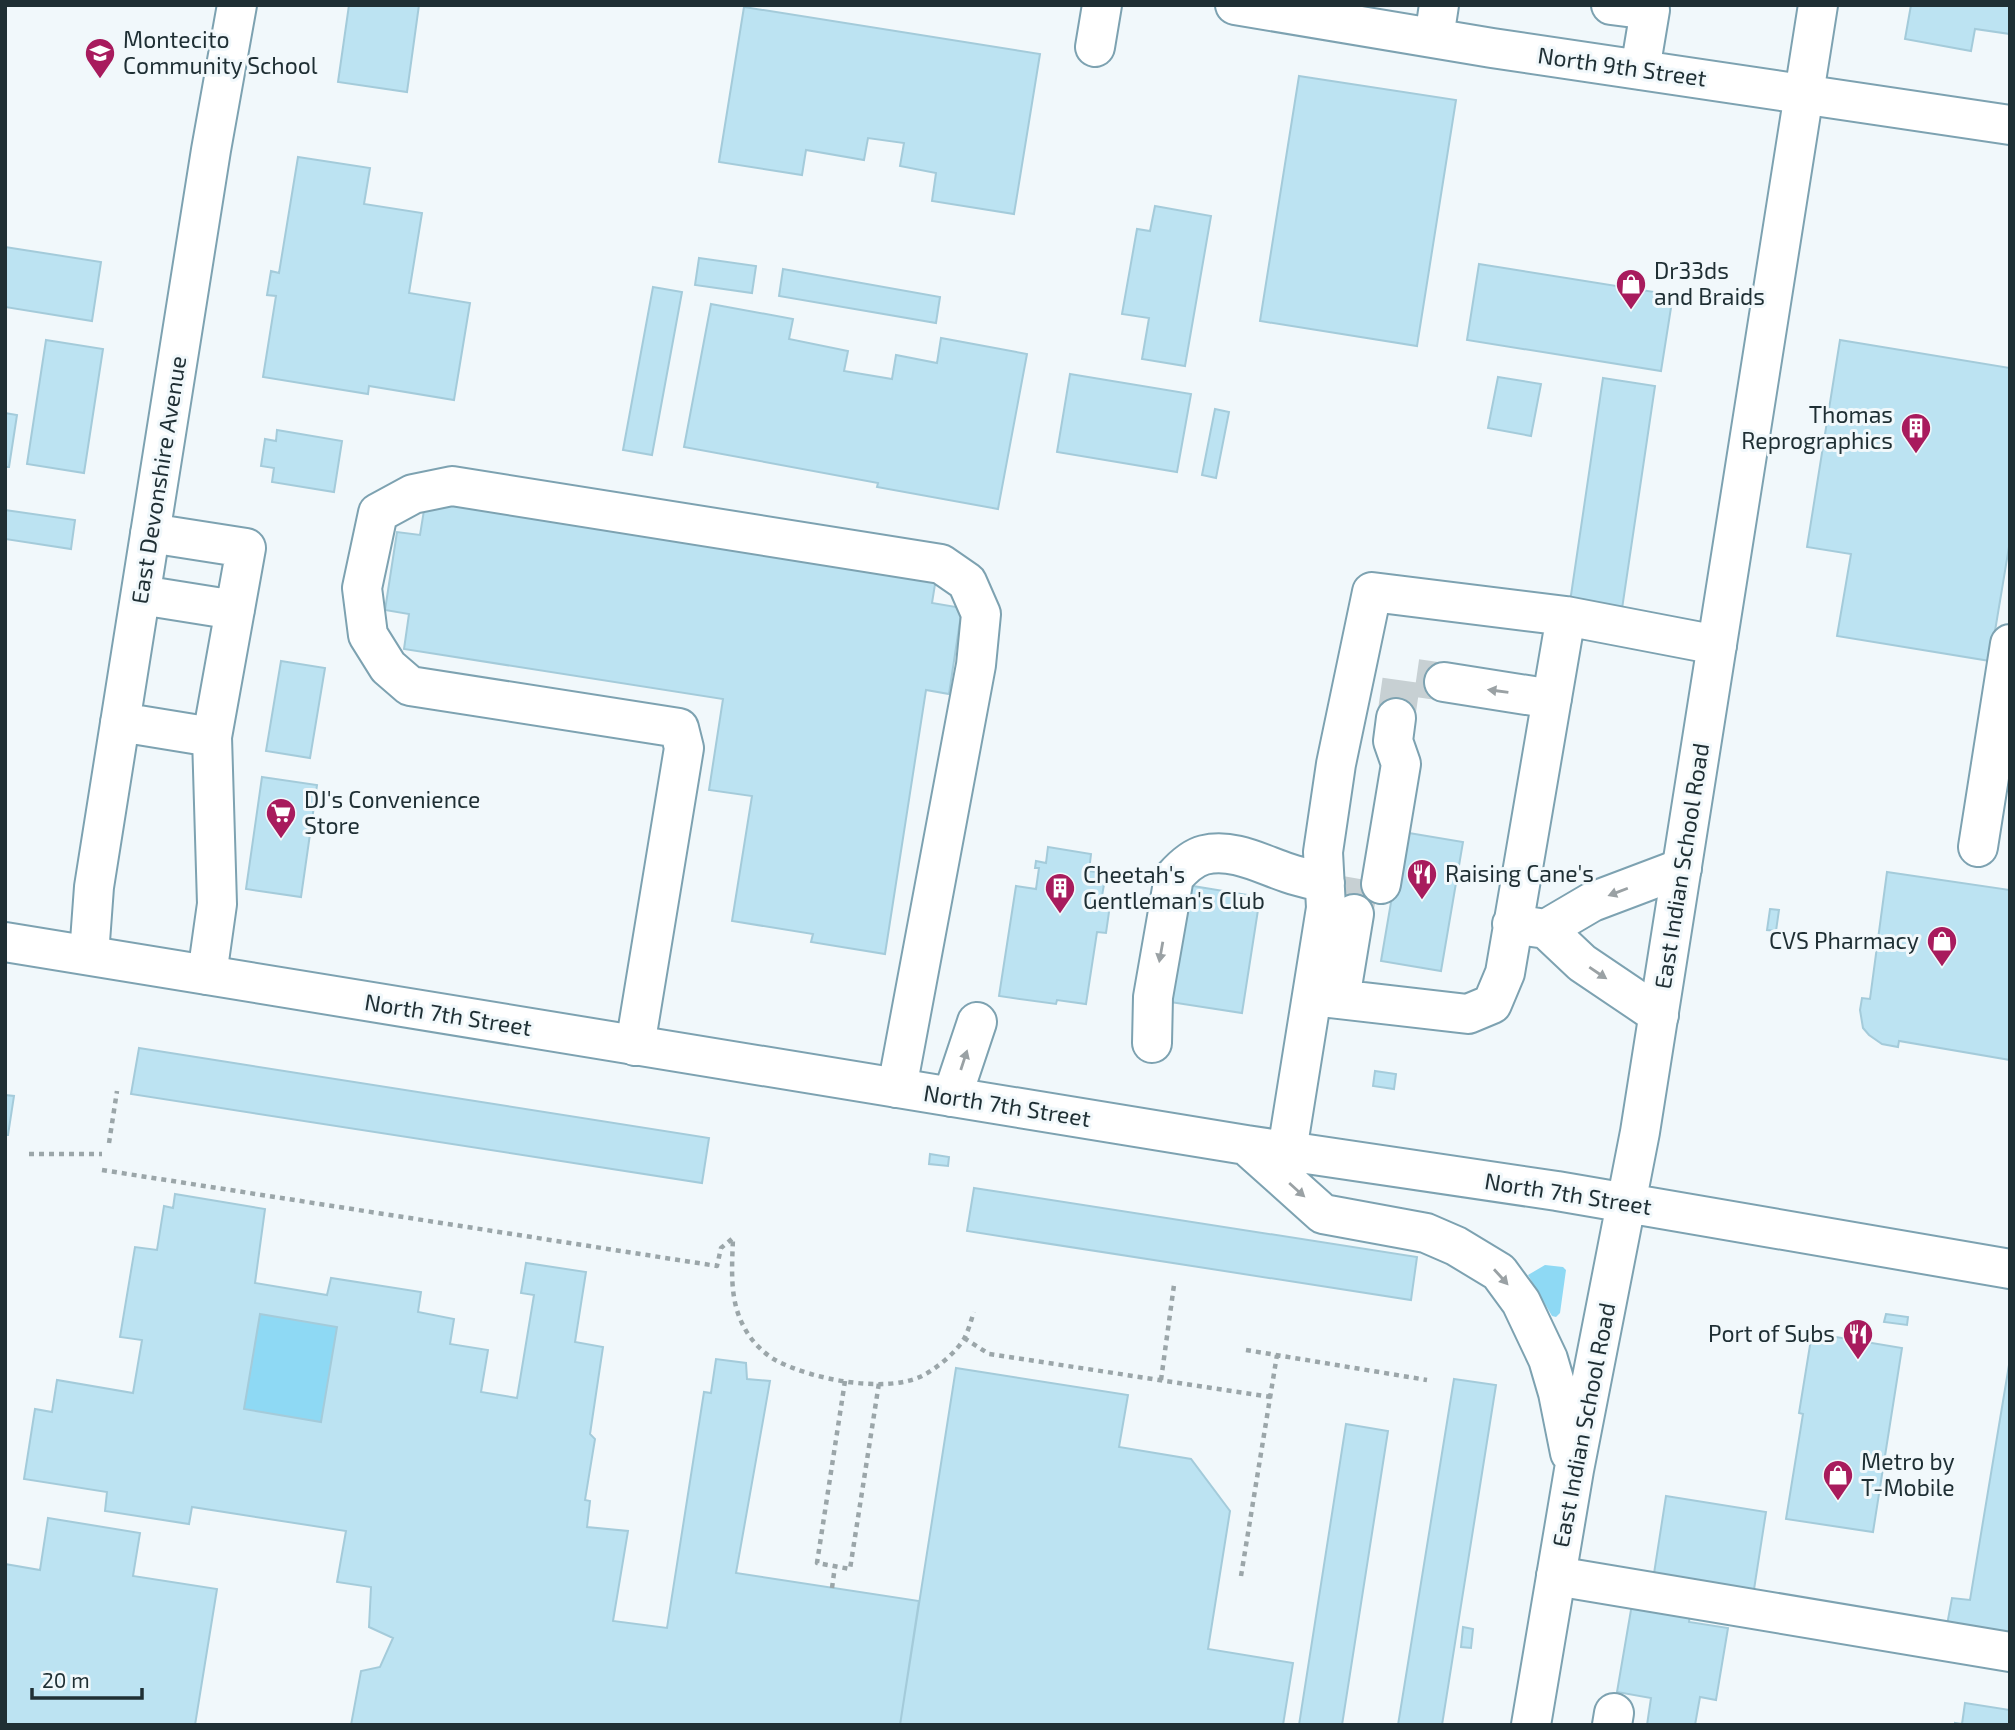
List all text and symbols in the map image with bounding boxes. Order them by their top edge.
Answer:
place label: Montecito Community School [123,25,318,79]
school or university icon: Montecito Community School [83,36,117,80]
street label: North 9th Street [1536,40,1709,92]
place label: Dr33ds and Braids [1654,256,1765,310]
shop icon: Dr33ds and Braids [1614,267,1648,311]
street label: East Devonshire Avenue [125,354,191,606]
place label: Thomas Reprographics [1741,400,1893,454]
building icon: Thomas Reprographics [1899,411,1933,455]
one-way arrow [1487,685,1509,696]
street label: East Indian School Road [1648,741,1714,991]
place label: DJ's Convenience Store [304,785,480,839]
supermarket icon: DJ's Convenience Store [264,796,298,840]
restaurant icon: Raising Cane's [1405,857,1439,901]
place label: Raising Cane's [1445,859,1594,887]
place label: Cheetah's Gentleman's Club [1083,860,1265,914]
building icon: Cheetah's Gentleman's Club [1043,871,1077,915]
one-way arrow [1608,887,1629,898]
shop icon: CVS Pharmacy [1925,924,1959,968]
place label: CVS Pharmacy [1769,926,1919,954]
one-way arrow [1155,941,1166,963]
one-way arrow [1589,966,1607,980]
street label: North 7th Street [363,987,534,1041]
one-way arrow [959,1049,970,1070]
street label: North 7th Street [922,1078,1093,1132]
street label: North 7th Street [1483,1166,1654,1220]
one-way arrow [1288,1182,1305,1198]
one-way arrow [1493,1268,1509,1286]
street label: East Indian School Road [1546,1300,1620,1549]
restaurant icon: Port of Subs [1841,1317,1875,1361]
place label: Port of Subs [1708,1319,1835,1347]
place label: Metro by T-Mobile [1861,1447,1955,1501]
shop icon: Metro by T-Mobile [1821,1458,1855,1502]
scale bar [32,1656,142,1700]
text: 20 m [42,1667,90,1692]

